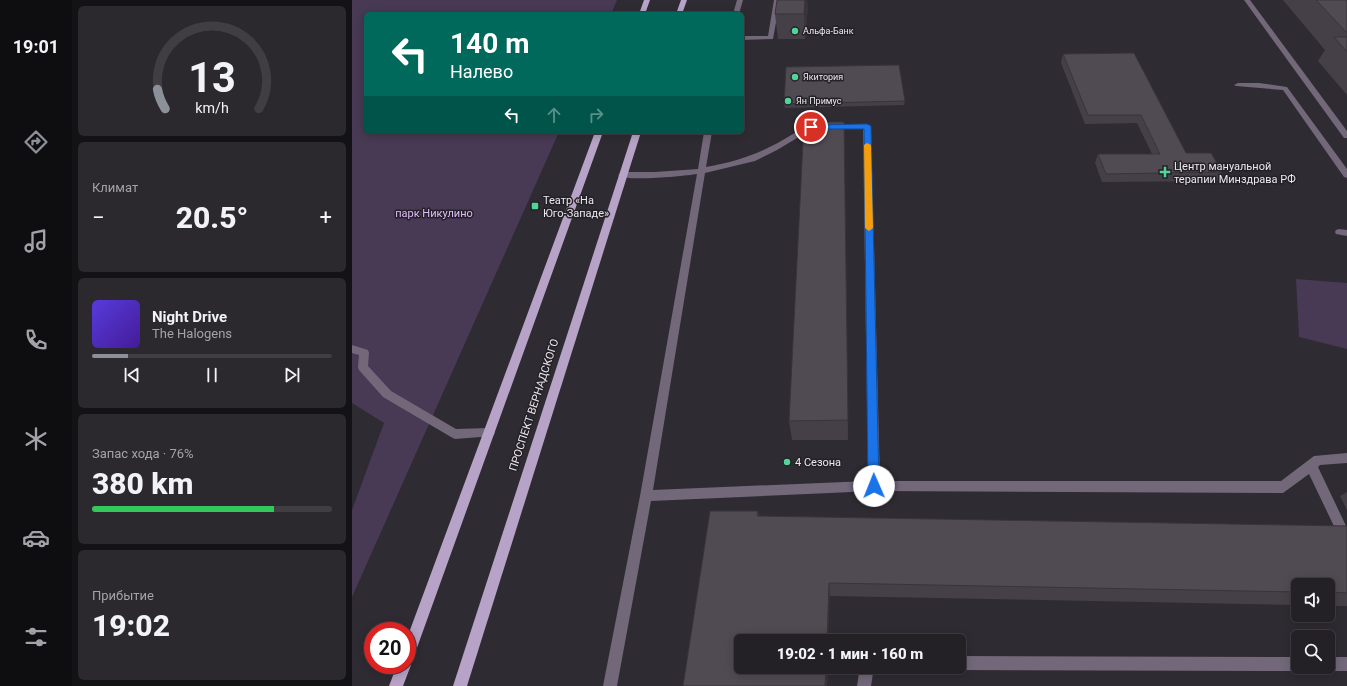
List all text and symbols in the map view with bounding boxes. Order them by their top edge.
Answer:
marker: Альфа-Банк [790,26,800,36]
place label: Альфа-Банк [803,26,854,36]
text: 140 m [450,27,529,60]
icon: left [384,28,436,80]
text: 19:01 [13,36,59,57]
text: 13 [188,53,236,102]
text: Налево [450,61,513,82]
marker: Якитория [790,72,800,82]
place label: Якитория [803,72,843,82]
marker: Ян Примус [783,96,793,106]
place label: Ян Примус [796,96,842,106]
text: km/h [195,100,229,116]
icon: left [501,104,523,126]
icon: ahead [543,104,565,126]
icon: right [585,104,607,126]
pin [794,110,828,144]
icon: arrive [800,116,822,138]
icon: directions [22,128,50,156]
place label: Центр мануальной терапии Минздрава РФ [1174,160,1296,186]
marker: Центр мануальной терапии Минздрава РФ [1159,166,1171,178]
text: Климат [92,180,138,195]
place label: Театр «На Юго-Западе» [543,194,609,220]
text: 20.5° [176,200,248,235]
marker: Театр «На Юго-Западе» [530,201,540,211]
text: − [92,205,105,230]
text: + [320,205,332,230]
park label: парк Никулино [395,207,473,220]
icon: music [22,227,50,255]
text: Night Drive [152,308,227,326]
icon: phone [22,326,50,354]
text: The Halogens [152,326,232,341]
street label: ПРОСПЕКТ ВЕРНАДСКОГО [506,337,562,473]
icon: previous [121,364,143,386]
icon: pause [201,364,223,386]
icon: next [281,364,303,386]
icon: climate [22,425,50,453]
text: Запас хода · 76% [92,446,194,461]
place label: 4 Сезона [795,456,841,469]
marker: 4 Сезона [782,457,792,467]
position arrow [853,465,895,507]
text: 380 km [92,466,194,501]
icon: car [22,524,50,552]
map controls [1291,578,1335,674]
button: sound [1291,578,1335,622]
text: Прибытие [92,588,154,603]
text: 19:02 [92,608,170,643]
speed limit sign: 20 [364,622,416,674]
icon: filters [22,623,50,651]
button: search [1291,630,1335,674]
text: 19:02 · 1 мин · 160 m [777,645,923,663]

